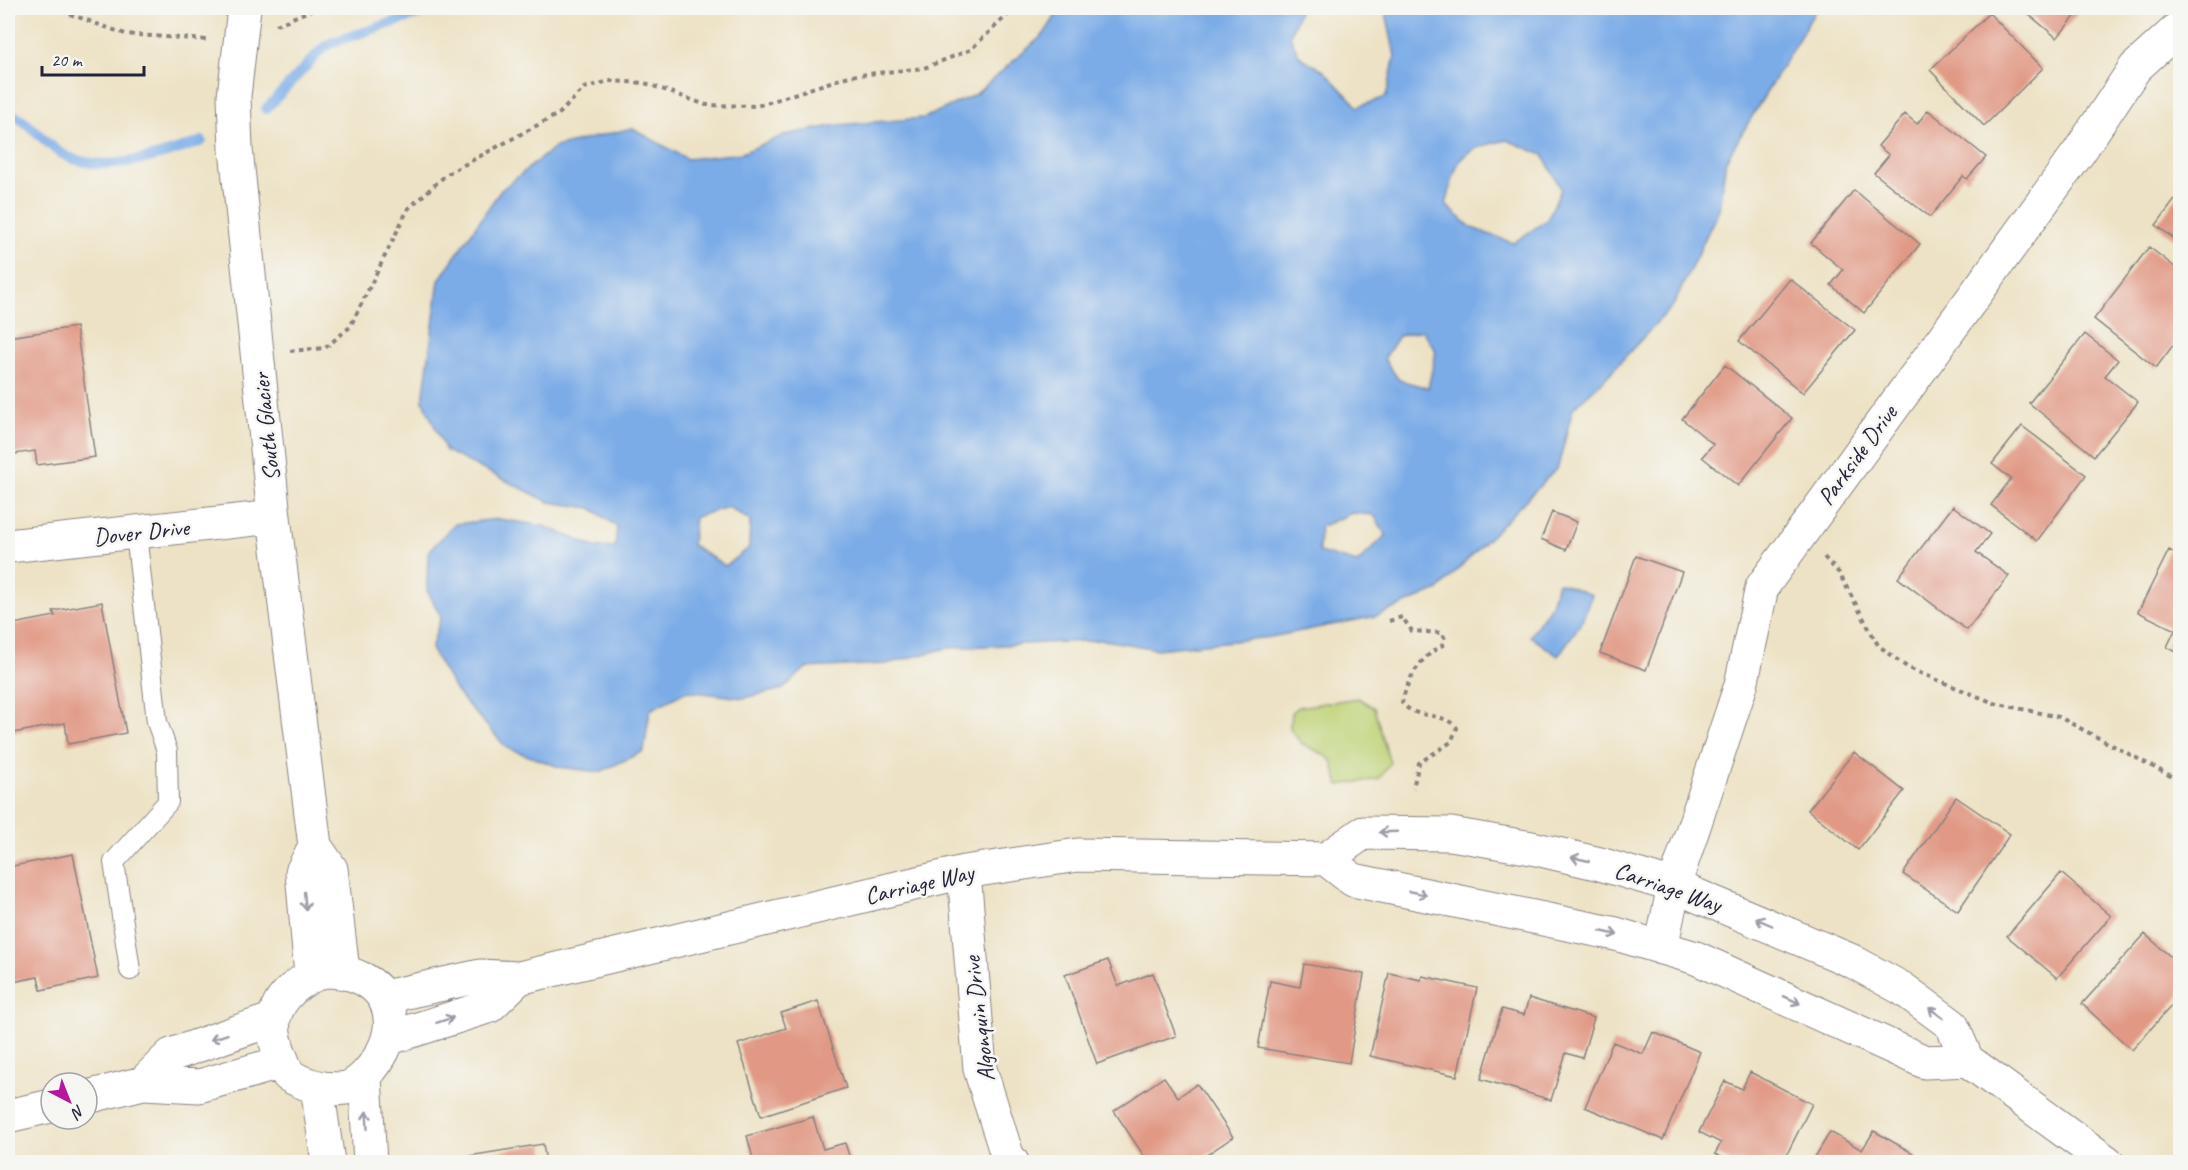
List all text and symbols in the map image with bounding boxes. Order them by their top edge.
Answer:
scale bar [42,39,144,77]
text: 20 m [51,49,84,71]
street label: South Glacier [245,369,287,483]
street label: Parkside Drive [1811,397,1905,511]
street label: Dover Drive [92,512,192,552]
one-way arrow [1378,826,1398,838]
one-way arrow [1571,853,1590,865]
street label: Carriage Way [1611,855,1727,920]
street label: Carriage Way [862,857,978,911]
one-way arrow [1408,888,1427,899]
one-way arrow [299,891,310,911]
one-way arrow [1755,916,1774,927]
one-way arrow [1599,927,1618,939]
street label: Algonquin Drive [956,953,1002,1083]
one-way arrow [1782,994,1800,1006]
one-way arrow [1928,1007,1944,1019]
one-way arrow [435,1013,454,1024]
one-way arrow [210,1032,229,1043]
north arrow [39,1071,99,1131]
text: N [66,1101,89,1124]
one-way arrow [362,1110,373,1130]

